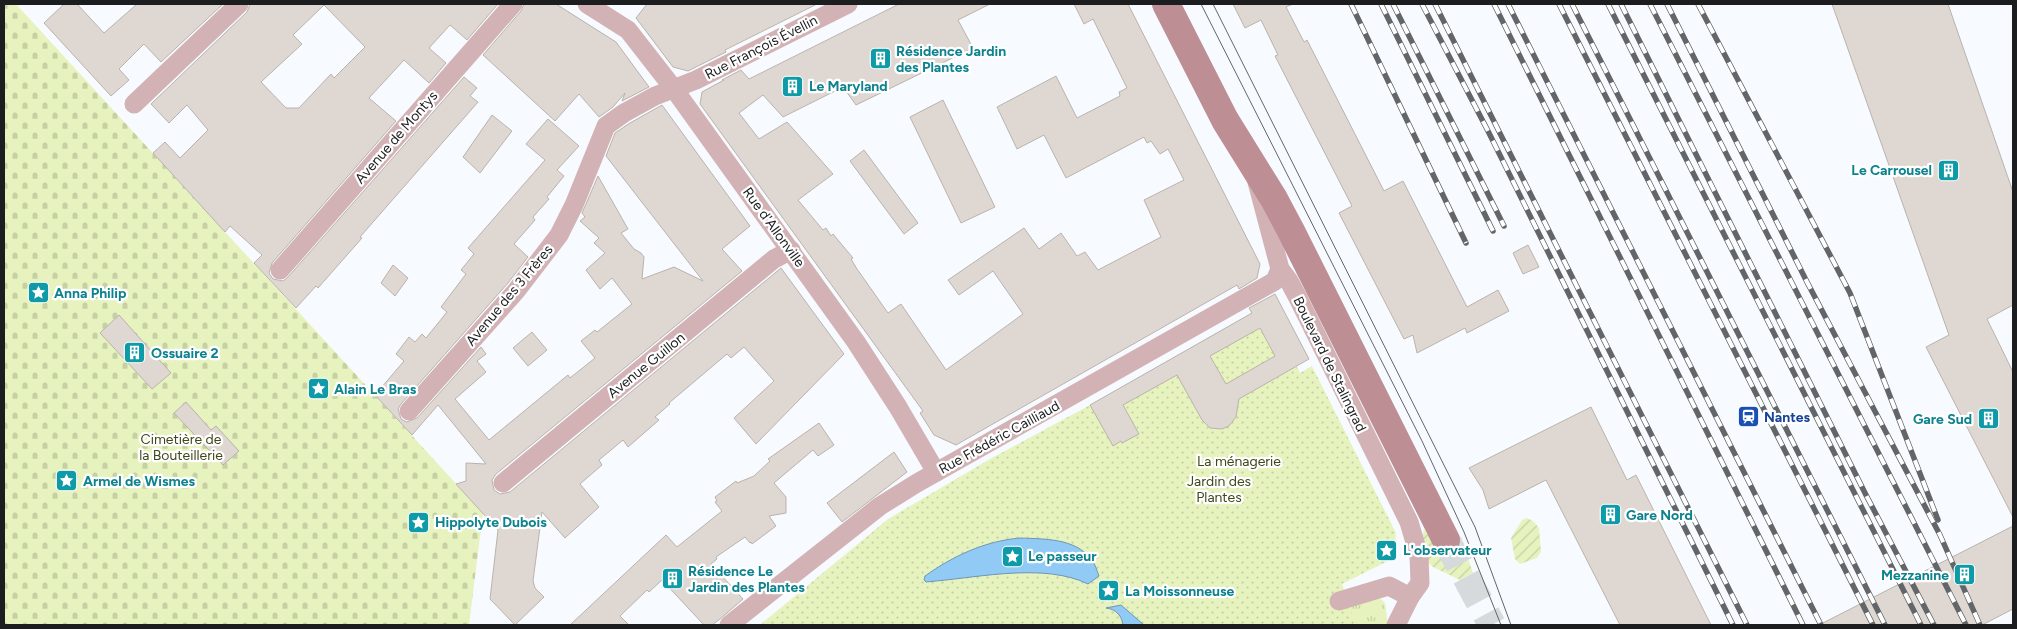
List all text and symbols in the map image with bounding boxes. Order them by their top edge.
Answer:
street label: Rue François Évellin [702,12,820,83]
place label: Résidence Jardin des Plantes [896,43,1006,76]
building icon: Résidence Jardin des Plantes [868,47,892,71]
building icon: Le Maryland [781,74,805,98]
place label: Le Maryland [809,78,888,95]
street label: Avenue de Montys [352,88,441,187]
building icon: Le Carrousel [1936,158,1960,182]
place label: Le Carrousel [1851,162,1932,179]
street label: Rue d'Allonville [739,184,808,271]
street label: Avenue des 3 Frères [462,241,557,349]
place icon: Anna Philip [26,281,50,305]
place label: Anna Philip [54,285,126,302]
street label: Boulevard de Stalingrad [1289,294,1370,435]
street label: Avenue Guillon [604,329,689,402]
building icon: Ossuaire 2 [123,341,147,365]
place label: Ossuaire 2 [151,345,219,362]
place icon: Alain Le Bras [306,377,330,401]
place label: Alain Le Bras [334,381,417,398]
street label: Rue Frédéric Cailliaud [936,397,1063,478]
station icon: Nantes [1736,405,1760,429]
building icon: Gare Sud [1976,407,2000,431]
place label: Nantes [1764,409,1810,426]
place label: Gare Sud [1913,411,1972,428]
park label: Cimetière de la Bouteillerie [139,431,223,464]
park label: La ménagerie [1197,453,1281,470]
place icon: Armel de Wismes [55,469,79,493]
place label: Armel de Wismes [83,473,195,490]
park label: Jardin des Plantes [1187,473,1251,506]
building icon: Gare Nord [1598,503,1622,527]
place label: Gare Nord [1626,507,1693,524]
place icon: Hippolyte Dubois [407,510,431,534]
place label: Hippolyte Dubois [435,514,547,531]
place icon: L'observateur [1375,538,1399,562]
place label: L'observateur [1403,542,1492,559]
place icon: Le passeur [1000,544,1024,568]
place label: Le passeur [1028,548,1097,565]
place label: Résidence Le Jardin des Plantes [688,563,805,596]
building icon: Mezzanine [1953,563,1977,587]
building icon: Résidence Le Jardin des Plantes [660,567,684,591]
place label: Mezzanine [1881,567,1949,584]
place icon: La Moissonneuse [1097,579,1121,603]
place label: La Moissonneuse [1125,583,1234,600]

